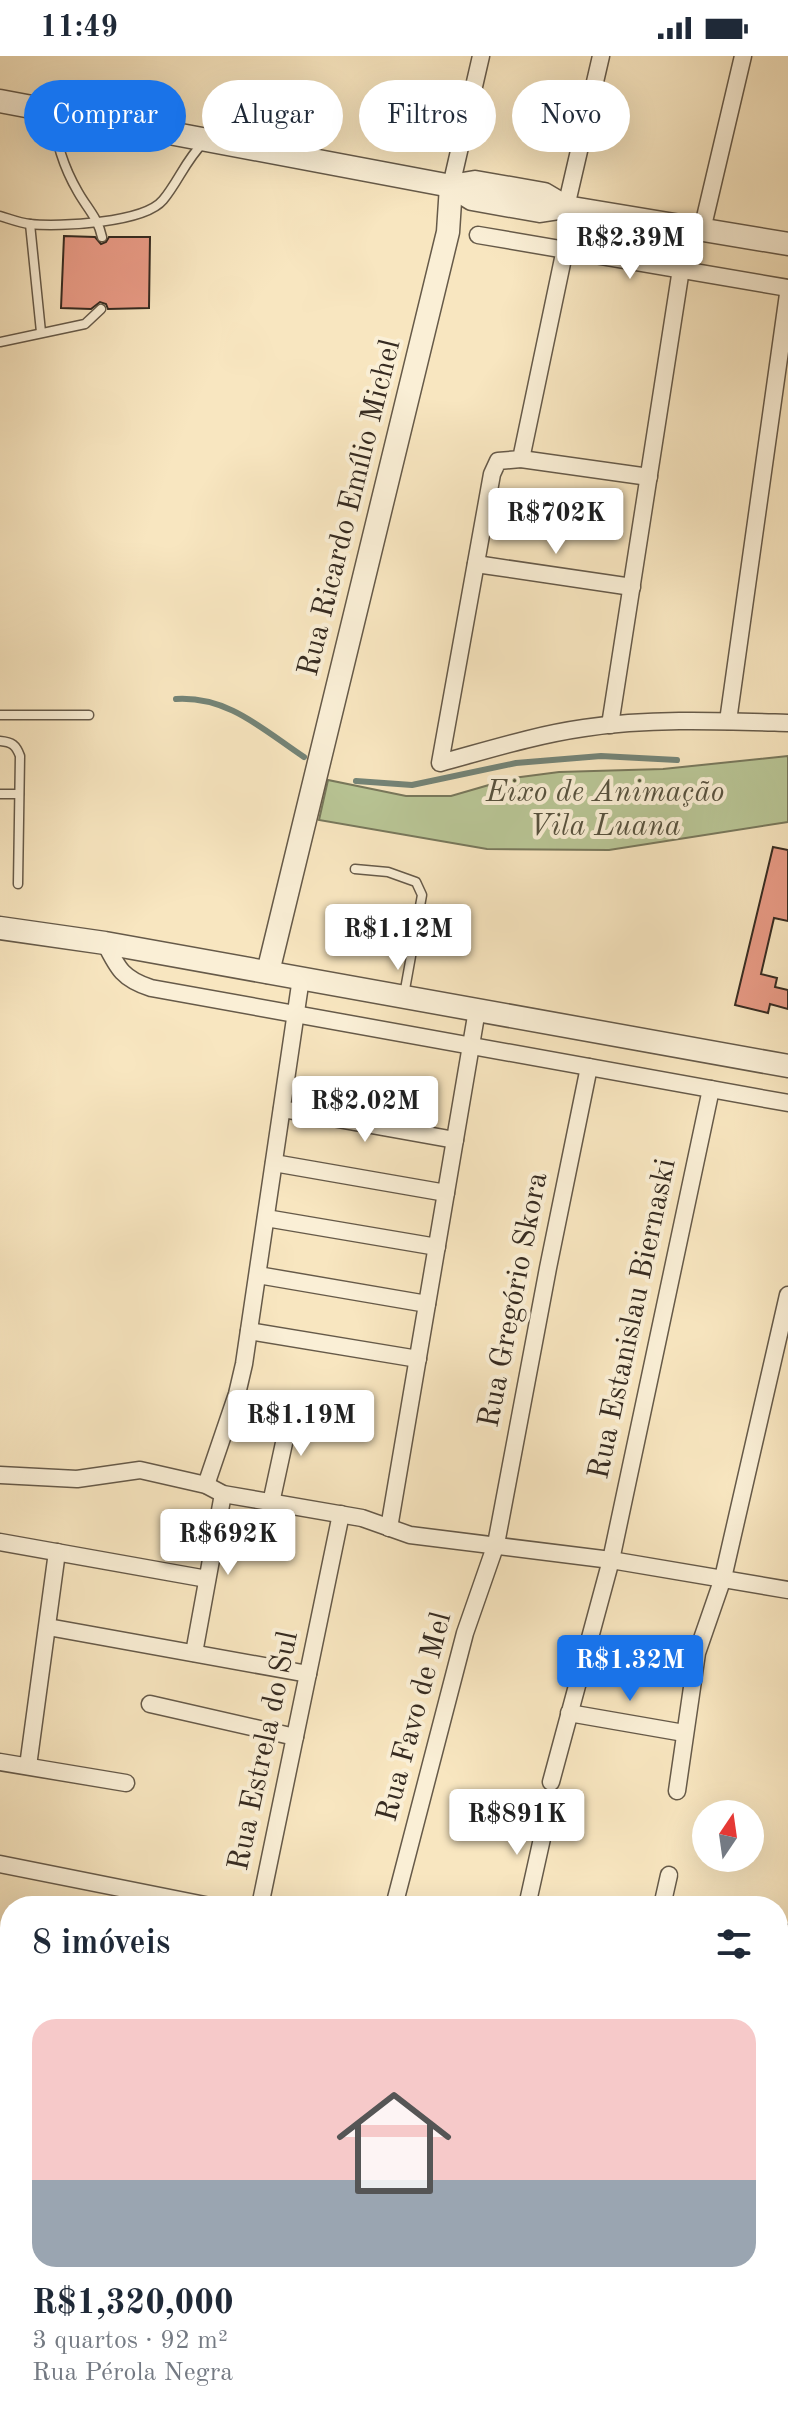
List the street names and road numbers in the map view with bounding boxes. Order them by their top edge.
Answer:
street label: Rua Ricardo Emílio Michel [294,336,406,680]
street label: Rua Estanislau Biernaski [584,1156,682,1482]
street label: Rua Gregório Skora [475,1170,554,1430]
street label: Rua Favo de Mel [373,1609,457,1825]
street label: Rua Estrela do Sul [224,1629,304,1873]

